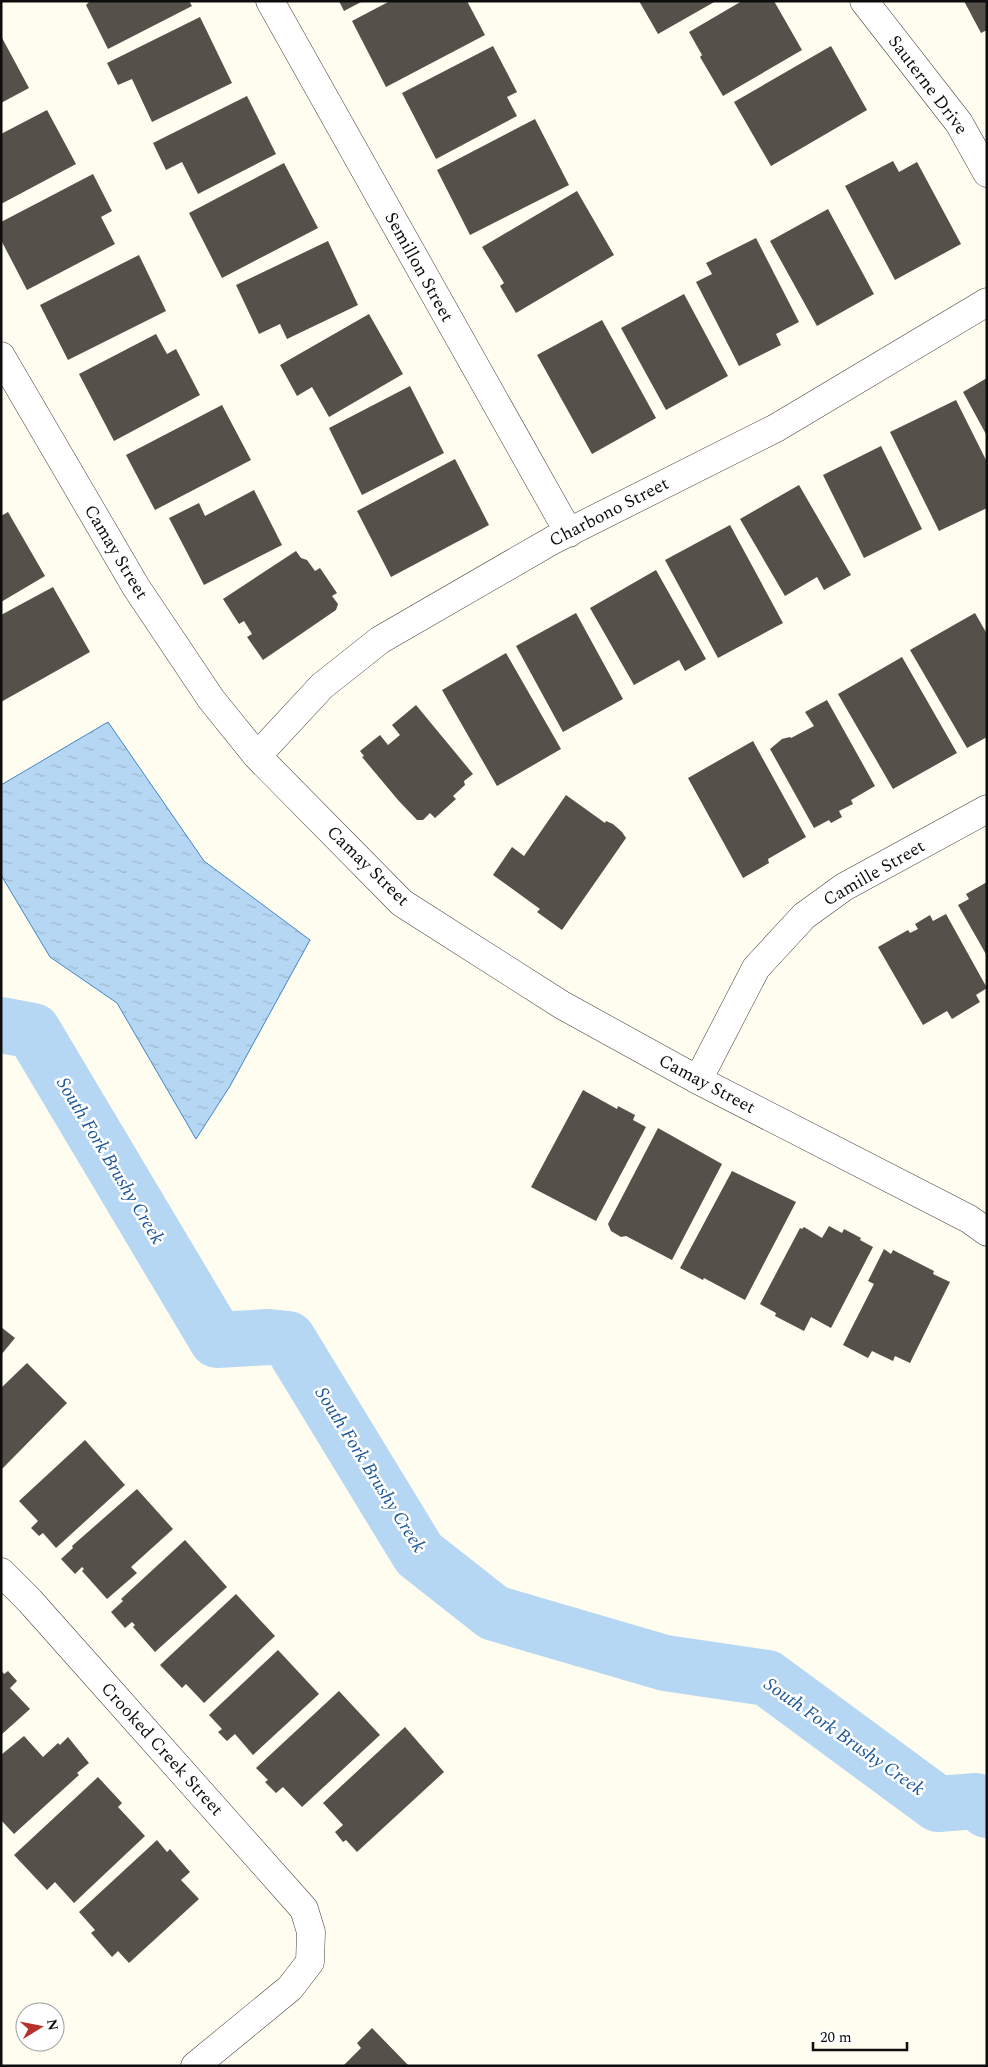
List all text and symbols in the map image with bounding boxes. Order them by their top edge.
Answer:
street label: Sauterne Drive [881,29,975,141]
street label: Semillon Street [378,207,460,327]
street label: Charbono Street [544,470,674,554]
street label: Camay Street [77,499,155,605]
street label: Camay Street [320,819,416,913]
street label: Camille Street [818,833,930,913]
street label: Camay Street [654,1047,760,1121]
water label: South Fork Brushy Creek [48,1072,172,1250]
water label: South Fork Brushy Creek [307,1381,433,1559]
water label: South Fork Brushy Creek [758,1670,931,1804]
street label: Crooked Creek Street [94,1676,230,1822]
north arrow [15,2002,65,2052]
text: N [41,2017,64,2032]
scale bar [813,2020,907,2052]
text: 20 m [820,2026,852,2049]

